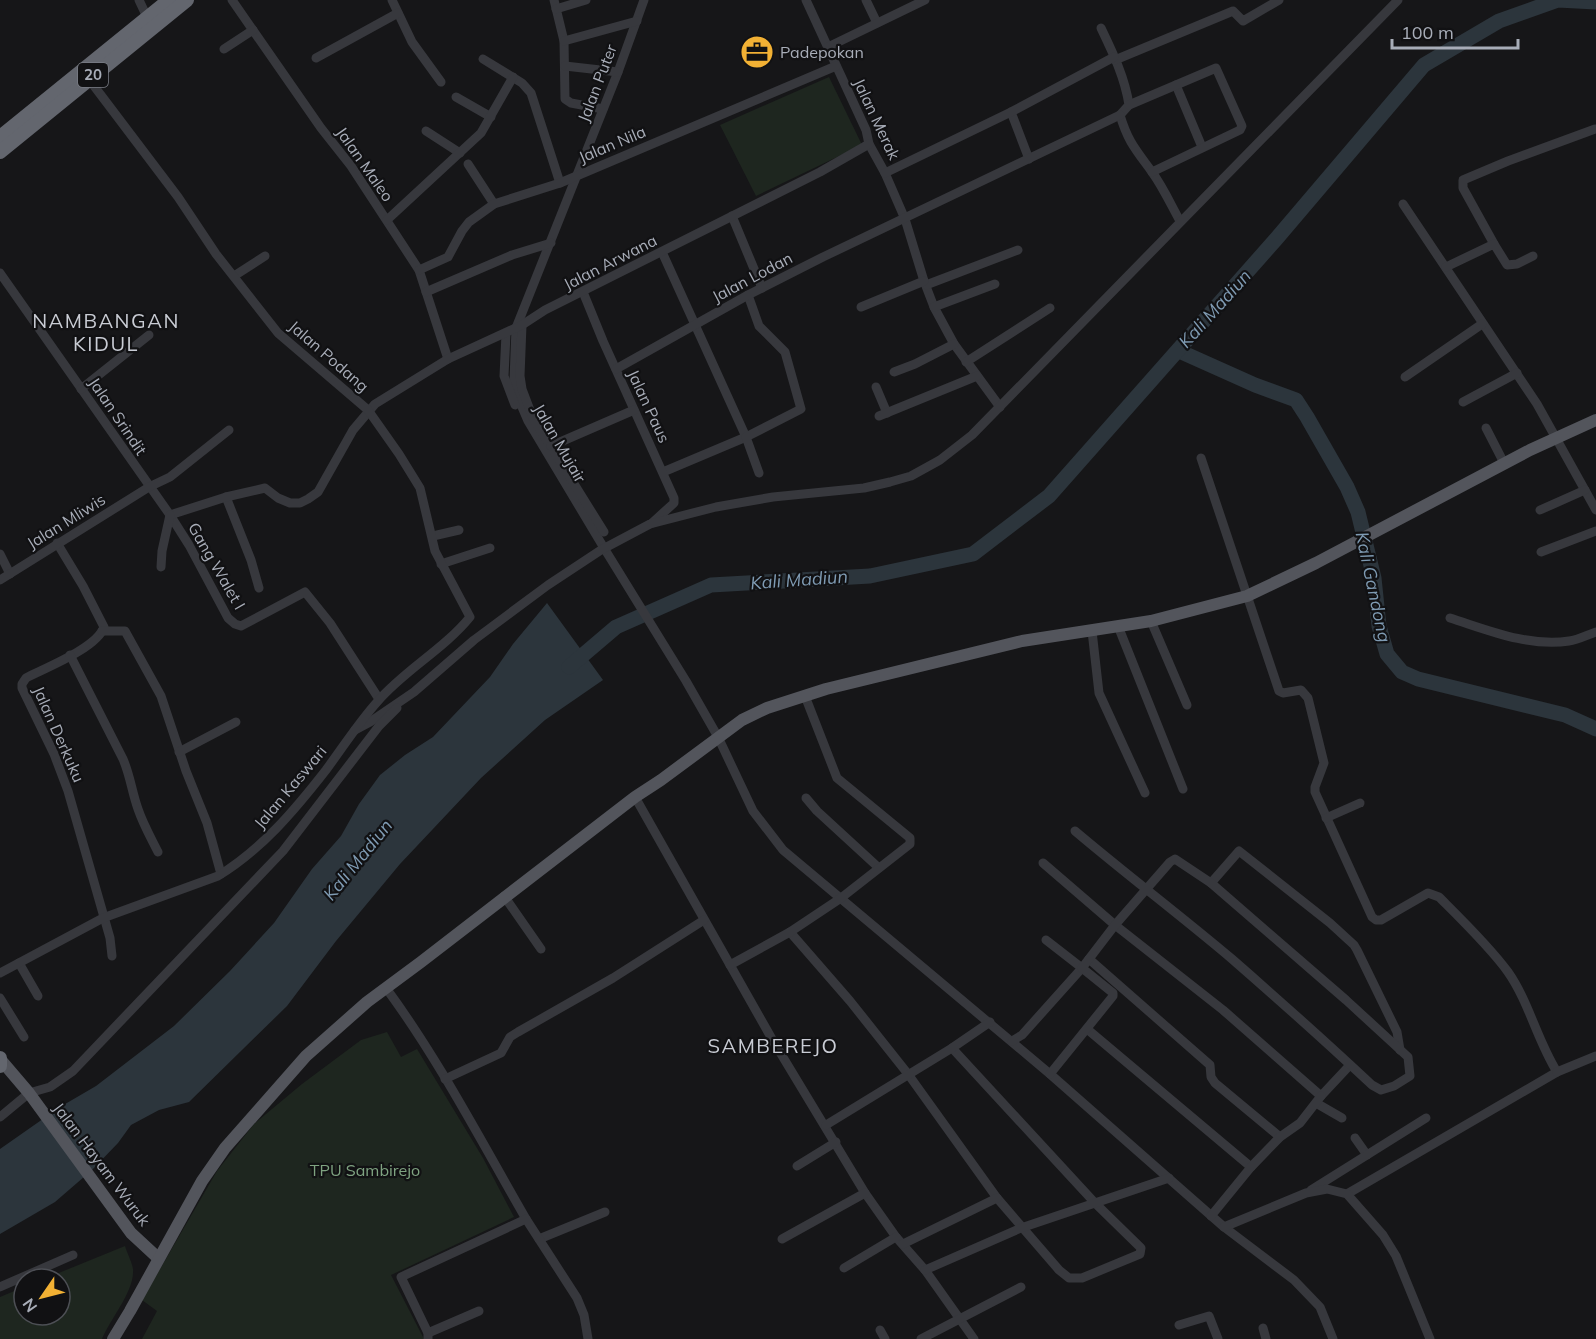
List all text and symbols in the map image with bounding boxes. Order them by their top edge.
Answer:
scale bar [1392,12,1518,50]
text: 100 m [1401,21,1454,44]
office icon: Padepokan [739,34,775,70]
street label: Jalan Puter [573,41,621,125]
place label: Padepokan [780,42,864,62]
road number: 20 [78,63,108,87]
street label: Jalan Merak [849,75,905,164]
street label: Jalan Nila [575,121,649,167]
street label: Jalan Maleo [332,123,398,205]
street label: Jalan Arwana [560,230,660,294]
street label: Jalan Lodan [708,247,796,307]
water label: Kali Madiun [1173,265,1256,353]
district label: NAMBANGAN KIDUL [32,308,180,356]
street label: Jalan Podang [285,316,373,396]
street label: Jalan Paus [623,366,675,446]
street label: Jalan Srindit [85,373,152,459]
street label: Jalan Mujair [529,400,591,486]
street label: Jalan Mliwis [23,489,109,553]
street label: Gang Walet I [184,519,250,613]
water label: Kali Gandong [1351,529,1396,644]
water label: Kali Madiun [749,565,849,594]
street label: Jalan Derkuku [29,683,89,785]
street label: Jalan Kaswari [249,741,331,833]
water label: Kali Madiun [318,814,397,905]
district label: SAMBEREJO [708,1033,838,1058]
street label: Jalan Hayam Wuruk [49,1098,155,1230]
park label: TPU Sambirejo [310,1160,420,1180]
north arrow [12,1267,72,1327]
text: N [18,1295,41,1316]

